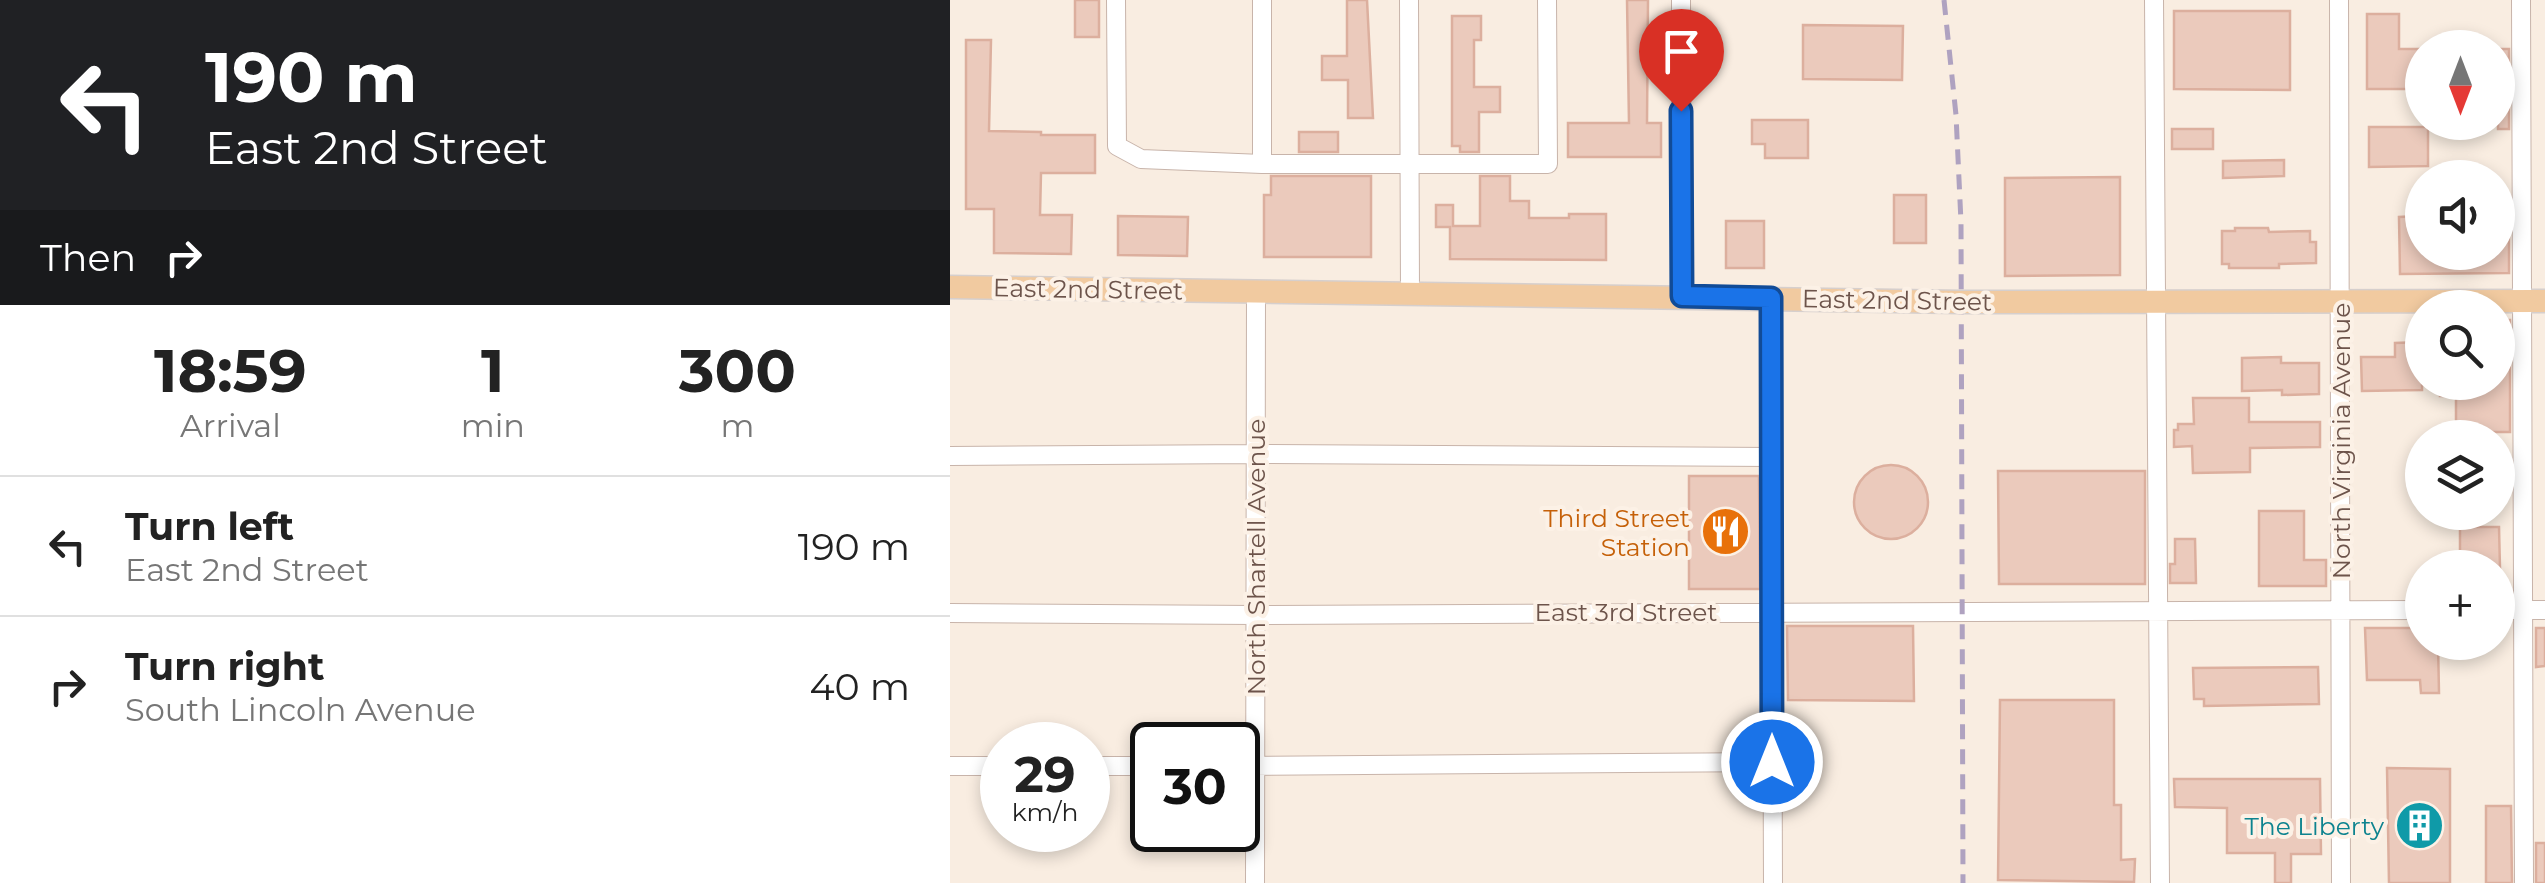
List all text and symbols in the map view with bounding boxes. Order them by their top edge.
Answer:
pin [1639,9,1724,112]
icon: arrive [1654,24,1709,79]
north arrow [2405,30,2515,140]
map controls [2405,30,2515,660]
text: 190 m [205,34,418,120]
icon: left [40,40,170,170]
text: East 2nd Street [205,120,548,175]
button: sound [2405,160,2515,270]
icon: right [156,230,211,285]
text: Then [40,234,136,281]
street label: East 2nd Street [993,272,1183,306]
street label: East 2nd Street [1802,283,1992,317]
button: search [2405,290,2515,400]
street label: North Virginia Avenue [2326,303,2356,579]
text: 18:59 [154,334,307,407]
text: 1 [481,334,505,407]
text: 300 [679,334,796,407]
text: Arrival [180,406,281,445]
text: min [461,406,525,445]
text: m [720,406,754,445]
street label: North Shartell Avenue [1241,419,1271,695]
button: layers [2405,420,2515,530]
text: Turn left [125,503,294,550]
place label: Third Street Station [1543,503,1690,562]
restaurant icon: Third Street Station [1699,506,1751,558]
icon: left [40,519,95,574]
text: 190 m [798,523,910,570]
text: East 2nd Street [125,550,369,589]
button: + [2405,550,2515,660]
street label: East 3rd Street [1534,597,1718,627]
text: Turn right [125,643,324,690]
icon: right [40,659,95,714]
text: 40 m [809,663,910,710]
text: South Lincoln Avenue [125,690,476,729]
position arrow [1720,710,1824,814]
speed limit sign: 30 [1130,722,1260,852]
text: 29 [1014,744,1076,805]
text: km/h [1012,797,1078,827]
building icon: The Liberty [2393,800,2445,852]
place label: The Liberty [2244,811,2384,841]

